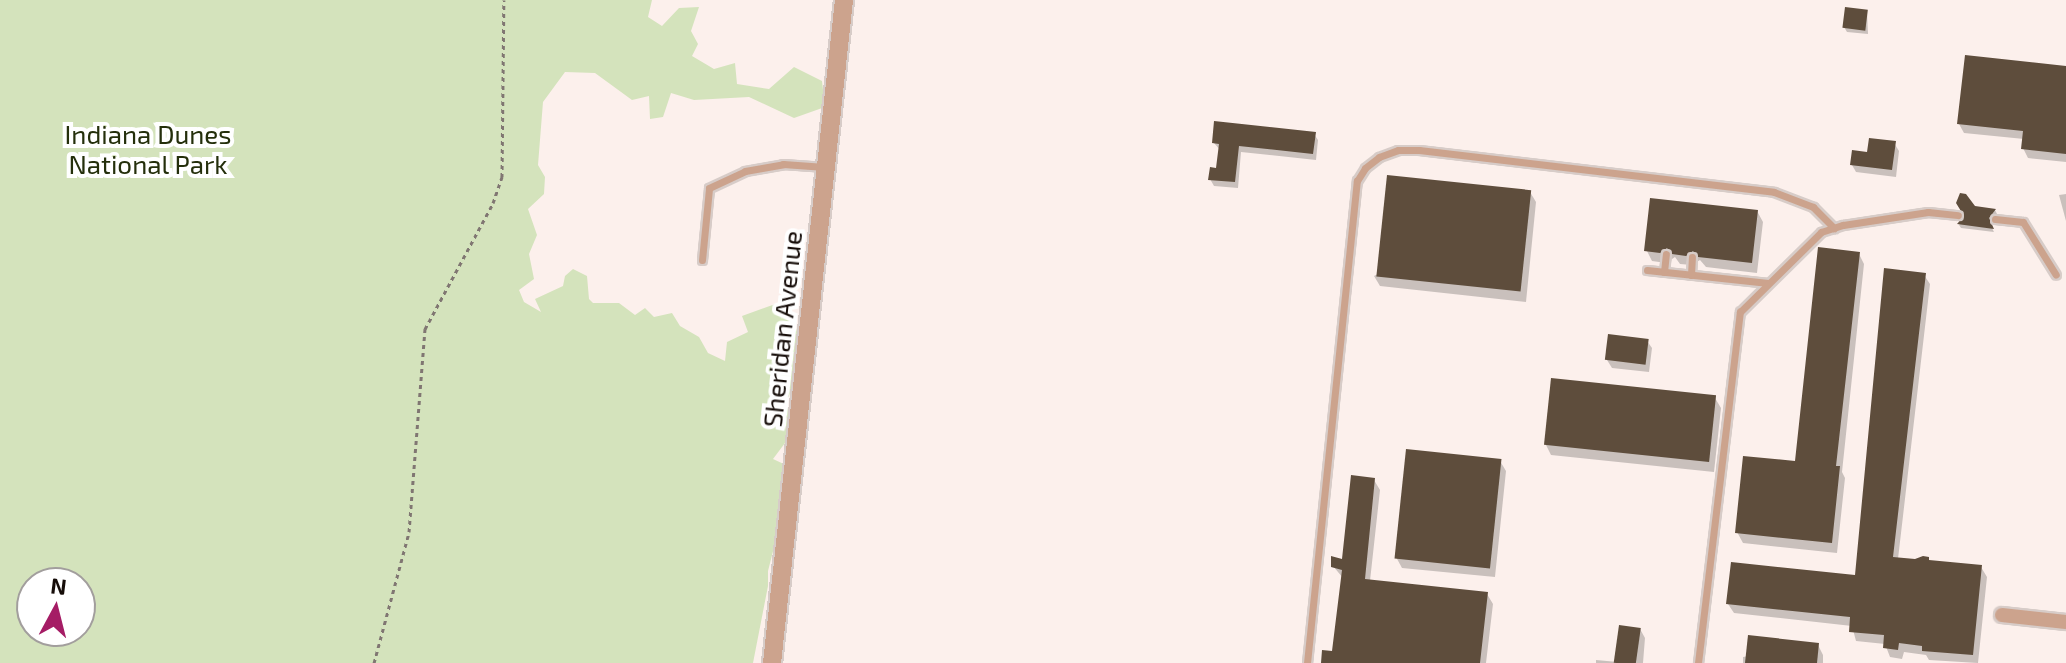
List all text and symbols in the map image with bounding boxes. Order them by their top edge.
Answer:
park label: Indiana Dunes National Park [64,118,232,180]
street label: Sheridan Avenue [756,229,808,429]
north arrow [16,567,96,647]
text: N [49,571,68,599]

